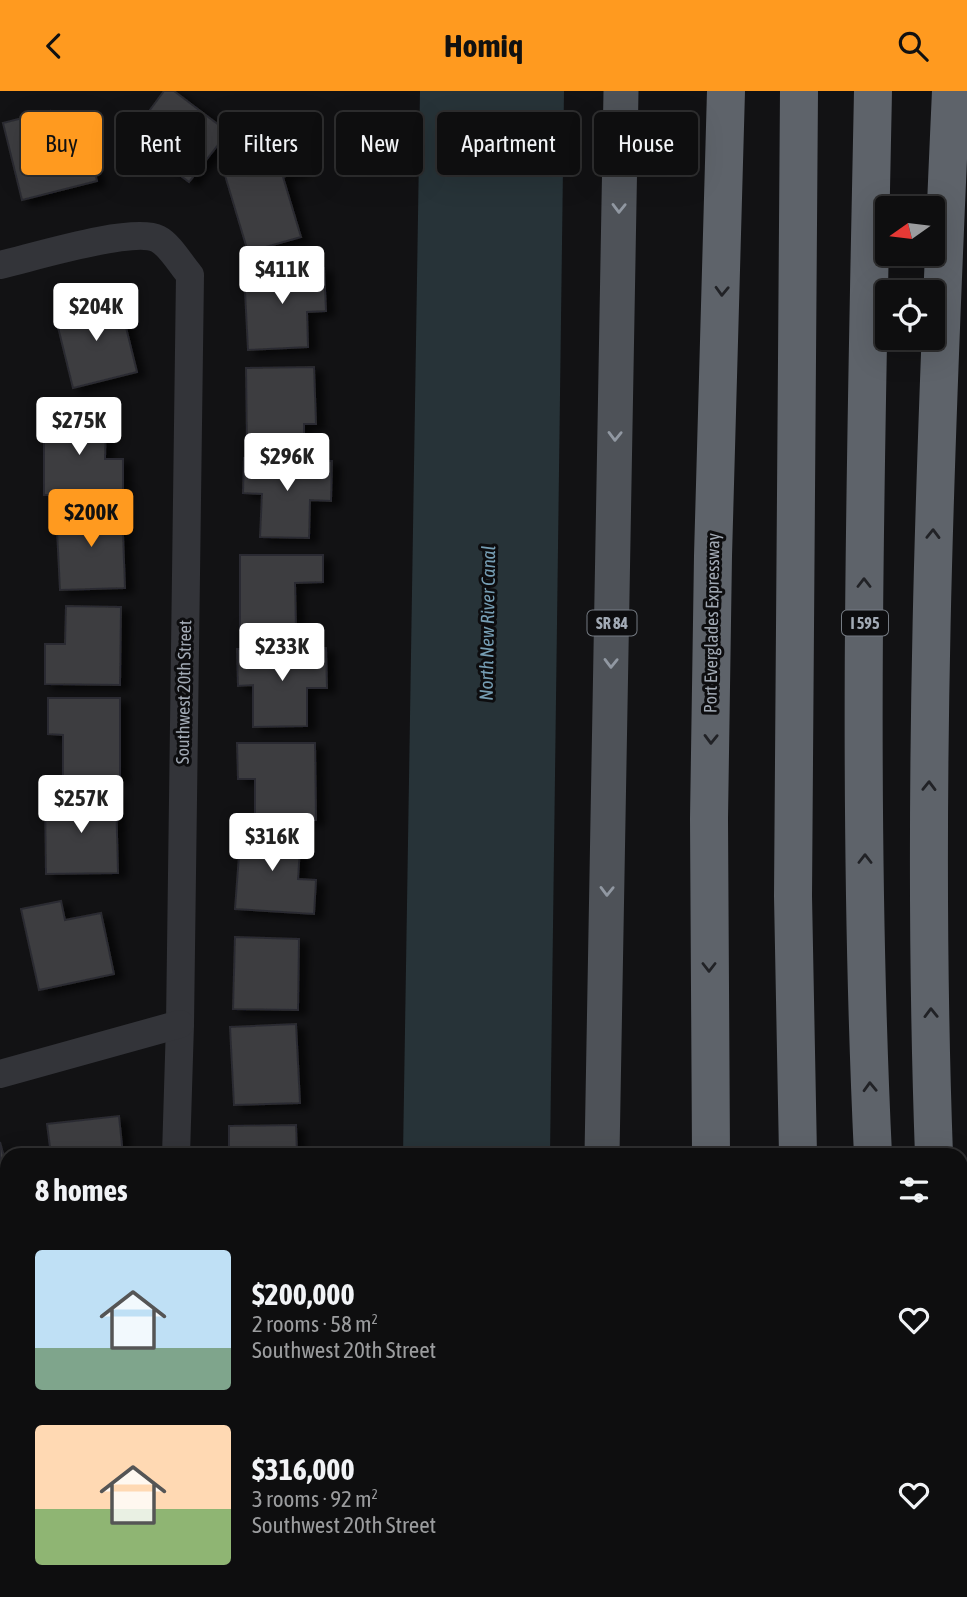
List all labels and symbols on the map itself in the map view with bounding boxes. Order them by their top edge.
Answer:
north arrow [875,196,945,266]
one-way arrow [611,203,627,214]
pin: $411K [233,247,331,306]
pin: $204K [47,283,145,343]
one-way arrow [714,286,730,297]
pin: $275K [30,397,128,457]
one-way arrow [607,431,623,441]
pin: $296K [238,433,336,493]
pin: $200K [42,489,140,549]
one-way arrow [925,528,941,539]
street label: Port Everglades Expressway [699,533,724,713]
water label: North New River Canal [475,545,499,701]
one-way arrow [856,577,872,588]
road number: SR 84 [588,611,636,635]
road number: I 595 [842,611,888,635]
street label: Southwest 20th Street [172,620,195,764]
pin: $233K [233,623,331,683]
one-way arrow [603,658,619,669]
one-way arrow [703,734,718,745]
pin: $257K [32,775,130,835]
one-way arrow [921,780,936,791]
pin: $316K [223,813,321,873]
one-way arrow [857,854,873,864]
one-way arrow [599,886,615,896]
one-way arrow [701,962,717,972]
one-way arrow [923,1008,938,1019]
one-way arrow [863,1081,878,1092]

